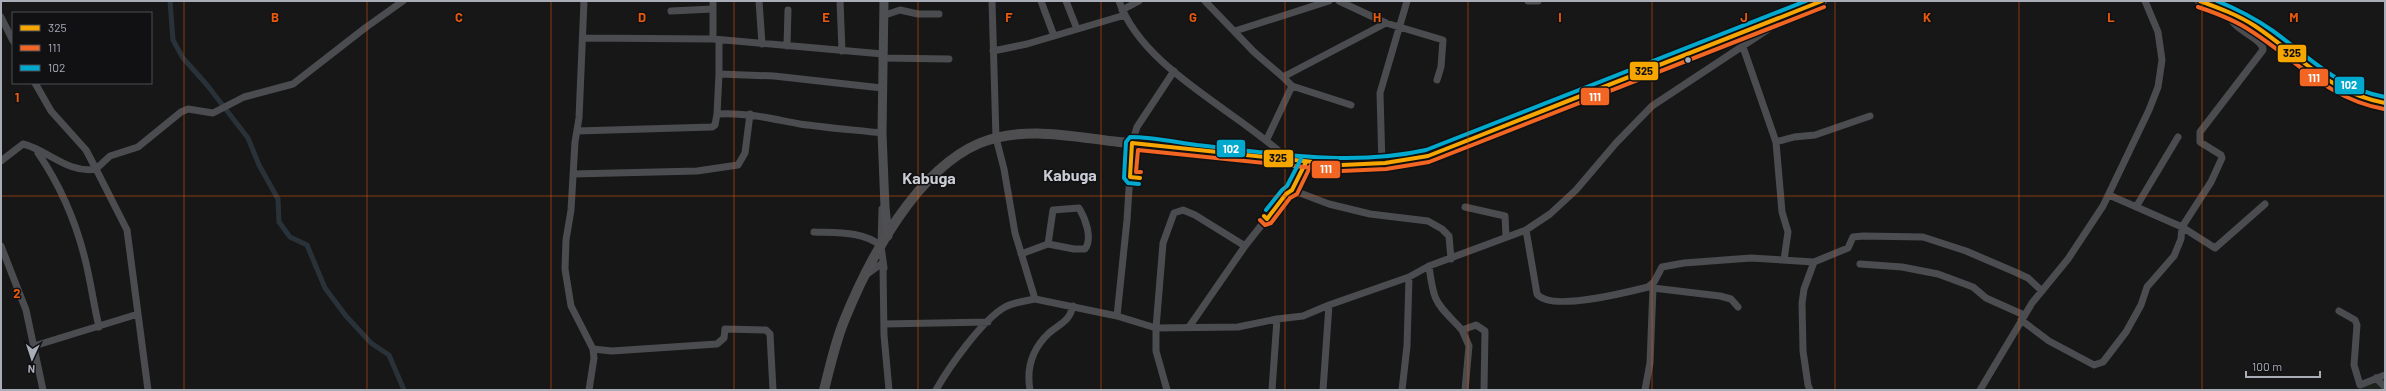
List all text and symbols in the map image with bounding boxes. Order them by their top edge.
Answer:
text: B [271,9,279,25]
text: C [455,9,463,25]
text: D [638,9,646,25]
text: E [822,9,830,25]
text: F [1005,9,1013,25]
text: G [1189,9,1197,25]
text: H [1373,9,1381,25]
text: I [1558,9,1562,25]
text: J [1740,9,1748,25]
text: K [1923,9,1931,25]
text: L [2107,9,2115,25]
text: M [2289,9,2299,25]
legend [12,12,152,84]
text: 325 [48,20,67,34]
text: 111 [48,40,61,54]
line badge: 325 [2277,44,2307,63]
text: 325 [2283,46,2301,59]
unlabelled marker [1683,55,1693,65]
text: 102 [48,60,65,74]
line badge: 325 [1629,61,1659,81]
text: 325 [1635,64,1653,77]
line badge: 111 [2299,68,2329,87]
text: 111 [2308,71,2320,84]
line badge: 102 [2334,76,2365,95]
text: 102 [2341,78,2357,91]
line badge: 111 [1580,87,1610,106]
text: 1 [15,89,19,105]
text: 111 [1589,90,1601,103]
line badge: 102 [1216,139,1246,158]
text: 102 [1223,142,1239,155]
line badge: 325 [1263,149,1294,168]
text: 325 [1269,151,1287,164]
line badge: 111 [1311,160,1341,179]
text: 111 [1320,162,1332,175]
district label: Kabuga [1043,165,1097,184]
district label: Kabuga [902,168,956,187]
text: 2 [13,285,21,301]
north arrow [12,339,52,379]
scale bar [2246,353,2320,379]
text: 100 m [2252,359,2282,373]
text: N [27,363,35,376]

